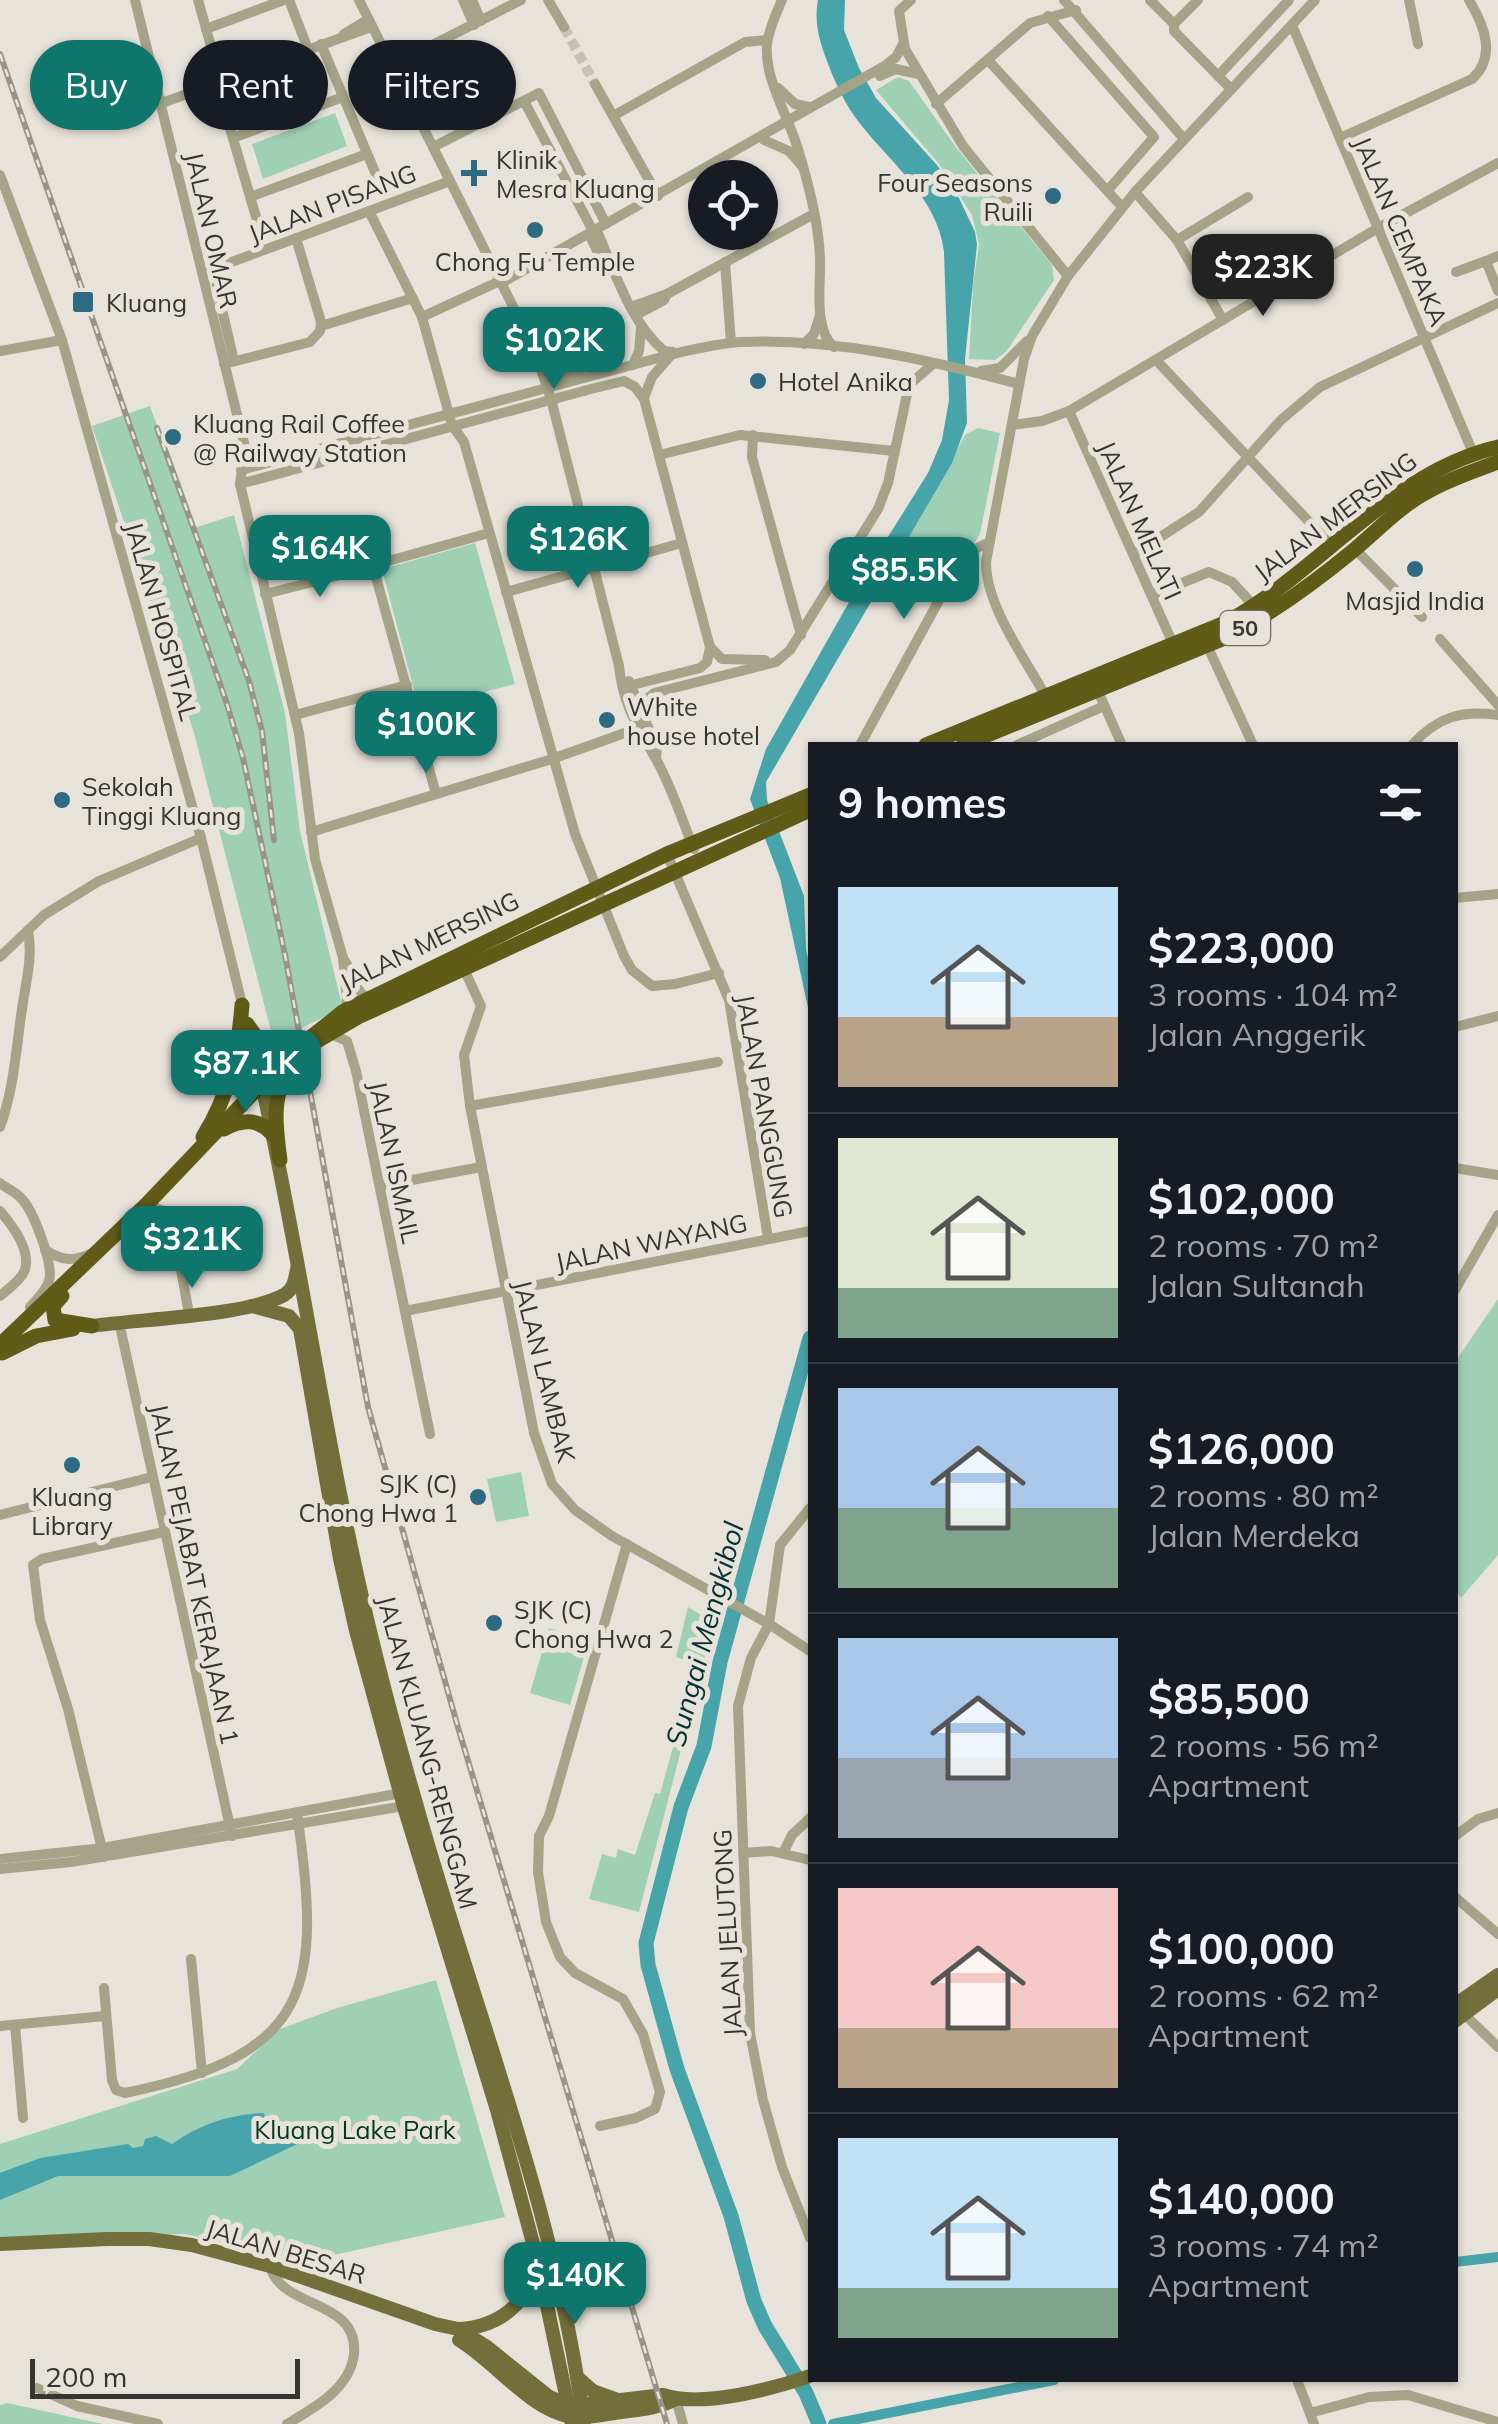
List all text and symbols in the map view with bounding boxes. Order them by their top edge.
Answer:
chip: Buy [30,40,163,130]
chip: Rent [183,40,328,130]
chip: Filters [348,40,516,130]
street label: JALAN CEMPAKA [1347,132,1455,330]
place label: Klinik Mesra Kluang [496,144,655,204]
street label: JALAN OMAR [179,149,245,311]
street label: JALAN PISANG [244,157,420,249]
marker: Klinik Mesra Kluang [461,160,487,186]
map controls [688,160,778,250]
button: locate [688,160,778,250]
place label: Four Seasons Ruili [877,167,1033,227]
marker: Four Seasons Ruili [1042,185,1064,207]
marker: Chong Fu Temple [524,219,546,241]
pin: $223K [1193,234,1333,319]
place label: Chong Fu Temple [435,246,635,277]
text: $223K [1214,246,1312,286]
place label: Kluang [106,287,187,318]
marker: Kluang [70,289,96,315]
pin: $102K [484,307,624,392]
text: $102K [505,319,603,359]
place label: Hotel Anika [778,366,913,397]
marker: Hotel Anika [747,370,769,392]
place label: Kluang Rail Coffee @ Railway Station [193,408,407,468]
marker: Kluang Rail Coffee @ Railway Station [162,426,184,448]
street label: JALAN MELATI [1091,436,1189,604]
street label: JALAN MERSING [1248,445,1422,587]
pin: $126K [508,506,648,591]
pin: $164K [250,515,390,600]
street label: JALAN HOSPITAL [119,518,205,724]
text: $126K [529,518,627,558]
text: $164K [271,527,369,567]
pin: $85.5K [823,537,985,622]
text: $85.5K [851,549,957,589]
marker: Masjid India [1404,558,1426,580]
place label: Masjid India [1345,585,1485,616]
road number: 50 [1220,611,1270,645]
pin: $100K [356,691,496,776]
place label: White house hotel [627,691,760,751]
text: $100K [377,703,475,743]
marker: White house hotel [596,709,618,731]
place label: Sekolah Tinggi Kluang [82,771,241,831]
icon: filters [1373,775,1428,830]
text: 9 homes [838,776,1007,829]
marker: Sekolah Tinggi Kluang [51,789,73,811]
street label: JALAN MERSING [334,884,524,998]
text: $223,000 [1148,921,1335,974]
icon: home [918,927,1038,1047]
text: 3 rooms · 104 m² [1148,974,1398,1014]
street label: JALAN PANGGUNG [730,992,800,1220]
text: Jalan Anggerik [1148,1014,1366,1054]
pin: $87.1K [165,1030,327,1115]
text: $87.1K [193,1042,299,1082]
street label: JALAN ISMAIL [363,1078,427,1246]
text: $102,000 [1148,1172,1335,1225]
icon: home [918,1178,1038,1298]
pin: $321K [122,1206,262,1291]
street label: JALAN WAYANG [552,1207,750,1277]
text: $321K [143,1218,241,1258]
text: 2 rooms · 70 m² [1148,1225,1379,1265]
text: Jalan Sultanah [1148,1265,1365,1305]
street label: JALAN LAMBAK [507,1276,583,1467]
street label: JALAN PEJABAT KERAJAAN 1 [144,1401,246,1747]
text: $126,000 [1148,1422,1335,1475]
icon: home [918,1428,1038,1548]
marker: Kluang Library [61,1454,83,1476]
place label: SJK (C) Chong Hwa 1 [299,1468,458,1528]
text: 2 rooms · 80 m² [1148,1475,1379,1515]
place label: Kluang Library [31,1481,113,1541]
marker: SJK (C) Chong Hwa 1 [467,1486,489,1508]
text: Jalan Merdeka [1148,1515,1360,1555]
water label: Sungai Mengkibol [657,1518,751,1750]
street label: JALAN KLUANG-RENGGAM [371,1592,485,1912]
place label: SJK (C) Chong Hwa 2 [514,1594,673,1654]
marker: SJK (C) Chong Hwa 2 [483,1612,505,1634]
text: $85,500 [1148,1672,1310,1725]
icon: home [918,1678,1038,1798]
text: 2 rooms · 56 m² [1148,1725,1379,1765]
text: Apartment [1148,1765,1309,1805]
street label: JALAN JELUTONG [706,1828,748,2038]
text: $100,000 [1148,1922,1335,1975]
icon: home [918,1928,1038,2048]
text: 2 rooms · 62 m² [1148,1975,1379,2015]
text: Apartment [1148,2015,1309,2055]
park label: Kluang Lake Park [254,2114,457,2145]
text: $140,000 [1148,2172,1335,2225]
icon: home [918,2178,1038,2298]
street label: JALAN BESAR [202,2212,370,2290]
text: 3 rooms · 74 m² [1148,2225,1379,2265]
pin: $140K [505,2242,645,2327]
text: $140K [526,2254,624,2294]
text: Apartment [1148,2265,1309,2305]
scale bar [30,2354,300,2398]
text: 200 m [45,2359,127,2394]

